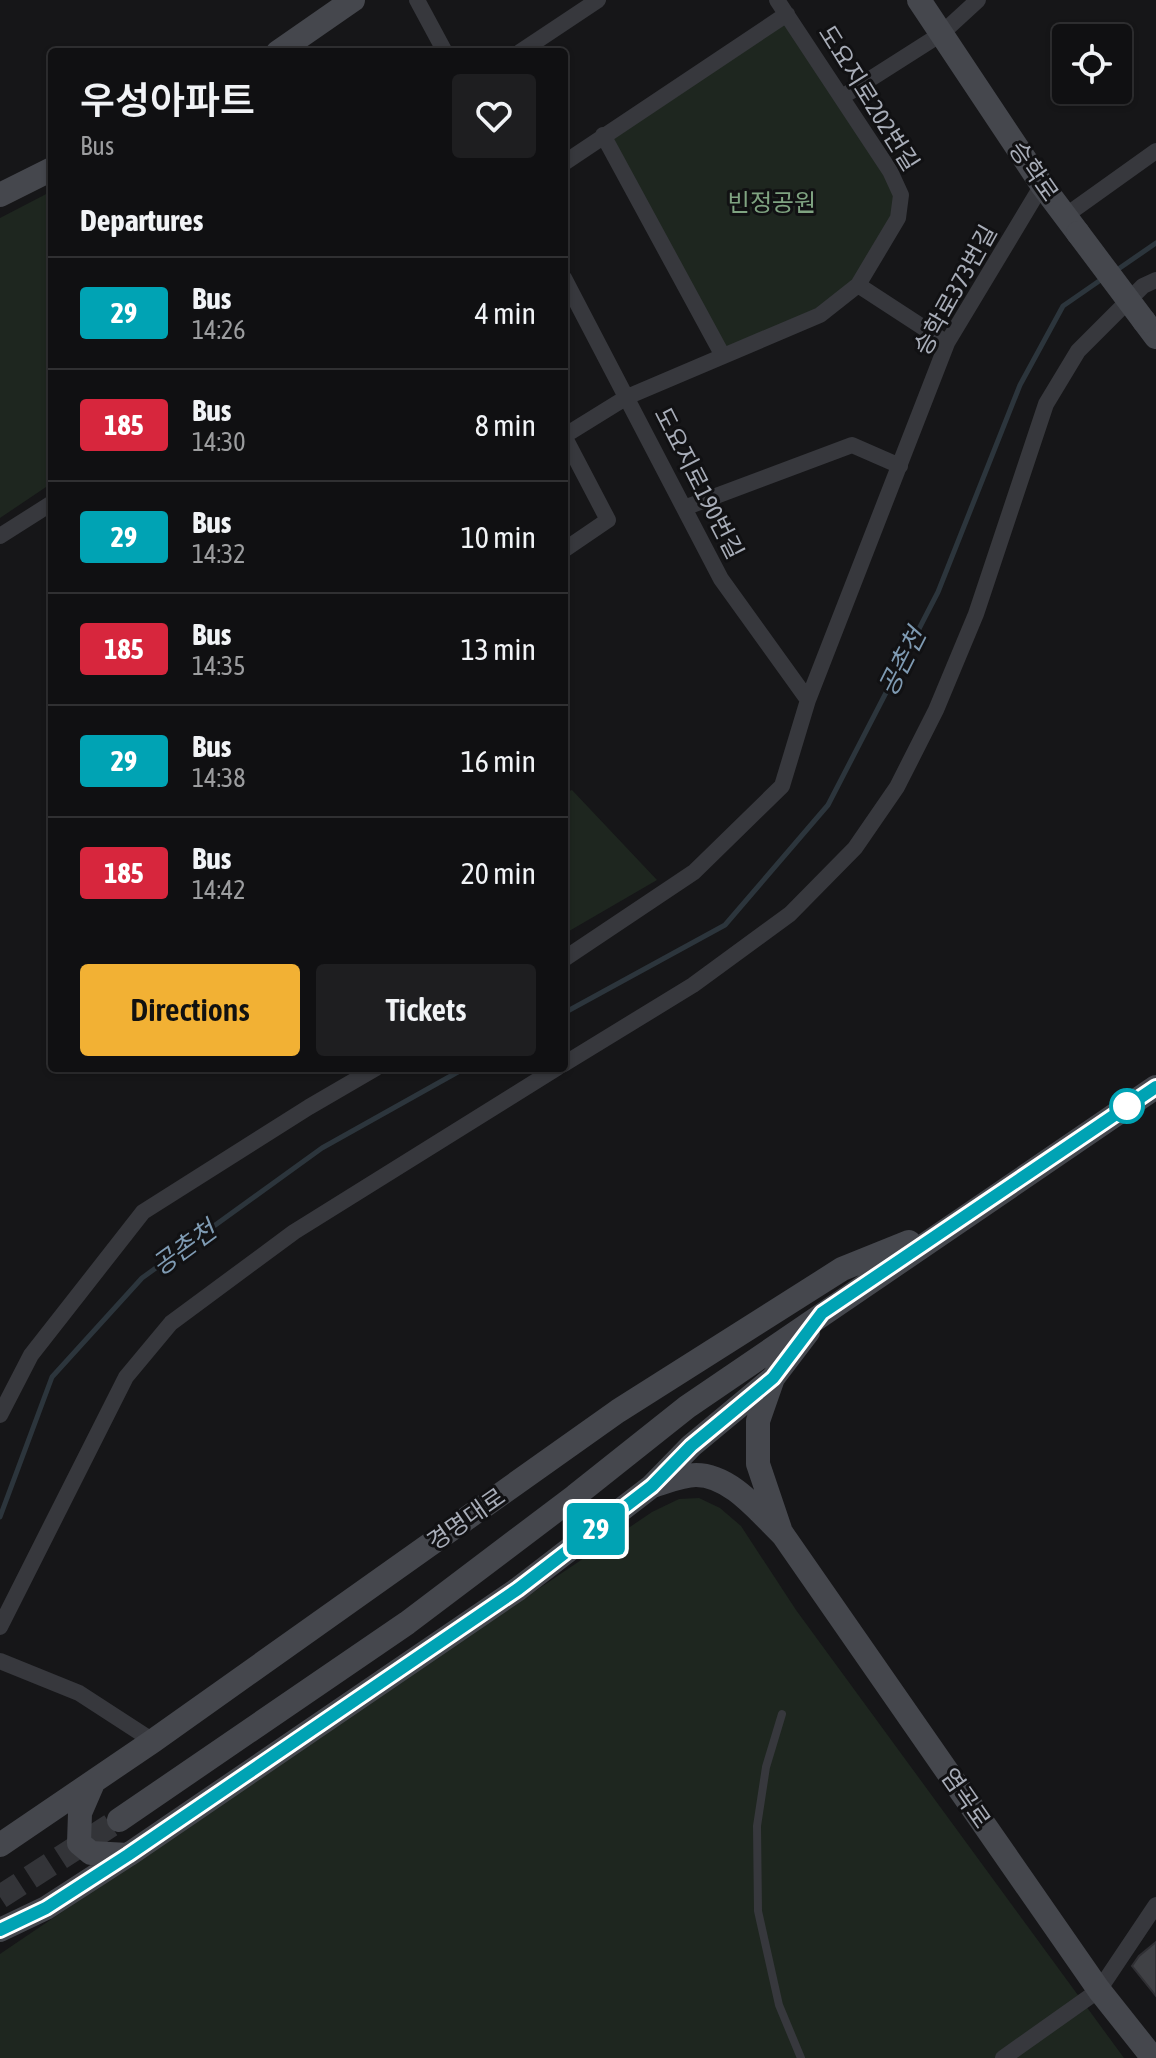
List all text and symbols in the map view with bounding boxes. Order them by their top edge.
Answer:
street label: 도요지로202번길 [813,20,925,176]
map controls [1052,24,1132,104]
button: locate [1052,24,1132,104]
button: heart [452,74,536,158]
text: 우성아파트 [80,79,255,122]
text: Bus [80,131,114,161]
street label: 승학로 [1004,136,1064,206]
park label: 빈정공원 [728,189,816,216]
text: Departures [80,203,203,237]
street label: 승학로373번길 [908,220,1002,360]
text: Bus [192,281,231,315]
text: 4 min [475,296,536,330]
text: 29 [111,297,137,329]
text: 14:26 [192,315,246,345]
text: Bus [192,393,231,427]
street label: 도요지로190번길 [649,403,749,563]
text: 8 min [475,408,536,442]
text: 185 [104,409,144,441]
text: 14:30 [192,427,246,457]
text: Bus [192,505,231,539]
text: 10 min [461,520,536,554]
text: 29 [111,521,137,553]
text: 14:32 [192,539,246,569]
text: Bus [192,617,231,651]
water label: 공촌천 [872,620,933,701]
text: 13 min [461,632,536,666]
text: 185 [104,633,144,665]
text: 14:35 [192,651,246,681]
text: Bus [192,729,231,763]
text: 16 min [461,744,536,778]
text: 29 [111,745,137,777]
text: 14:38 [192,763,246,793]
text: Bus [192,841,231,875]
text: 20 min [461,856,536,890]
text: 185 [104,857,144,889]
text: 14:42 [192,875,246,905]
button: Directions [80,964,300,1056]
button: Tickets [316,964,536,1056]
unlabelled marker [1110,1089,1144,1123]
water label: 공촌천 [146,1213,224,1281]
street label: 경명대로 [422,1483,510,1555]
line badge: 29 [560,1503,632,1555]
text: 29 [583,1513,609,1545]
street label: 염곡로 [936,1763,996,1833]

